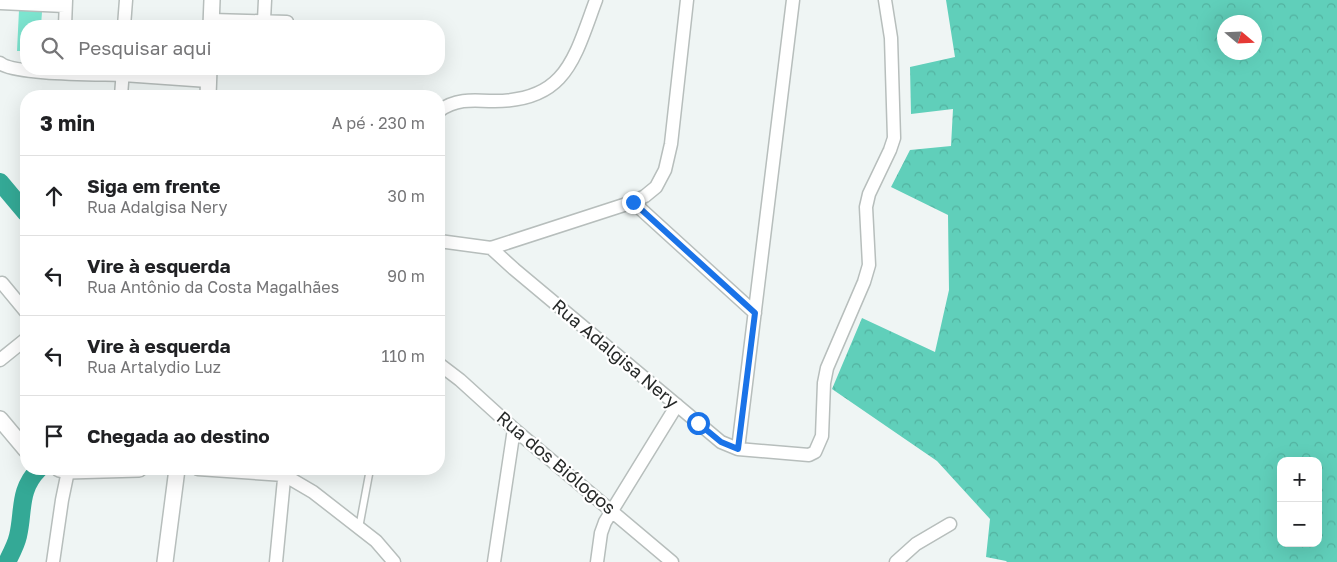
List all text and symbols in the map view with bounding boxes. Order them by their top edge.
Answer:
north arrow [1217,15,1262,60]
search box [20,20,445,75]
icon: search [38,34,66,62]
text: Pesquisar aqui [78,36,212,59]
text: 3 min [40,110,95,136]
text: A pé · 230 m [332,113,425,133]
text: Siga em frente [87,174,221,197]
icon: ahead [40,182,68,210]
text: 30 m [388,186,425,206]
route end [622,191,645,214]
text: Rua Adalgisa Nery [87,197,227,217]
text: Vire à esquerda [87,254,230,277]
icon: left [40,262,68,290]
text: 90 m [387,266,425,286]
text: Rua Antônio da Costa Magalhães [87,277,339,297]
street label: Rua Adalgisa Nery [548,294,683,412]
text: Vire à esquerda [87,334,230,357]
icon: left [40,342,68,370]
text: 110 m [381,346,425,366]
text: Rua Artalydio Luz [87,357,221,377]
street label: Rua dos Biólogos [493,406,621,518]
route start [687,412,710,435]
icon: arrive [40,422,68,450]
text: Chegada ao destino [87,424,270,447]
map controls [1277,457,1322,547]
button: + [1277,457,1322,502]
button: − [1277,502,1322,547]

